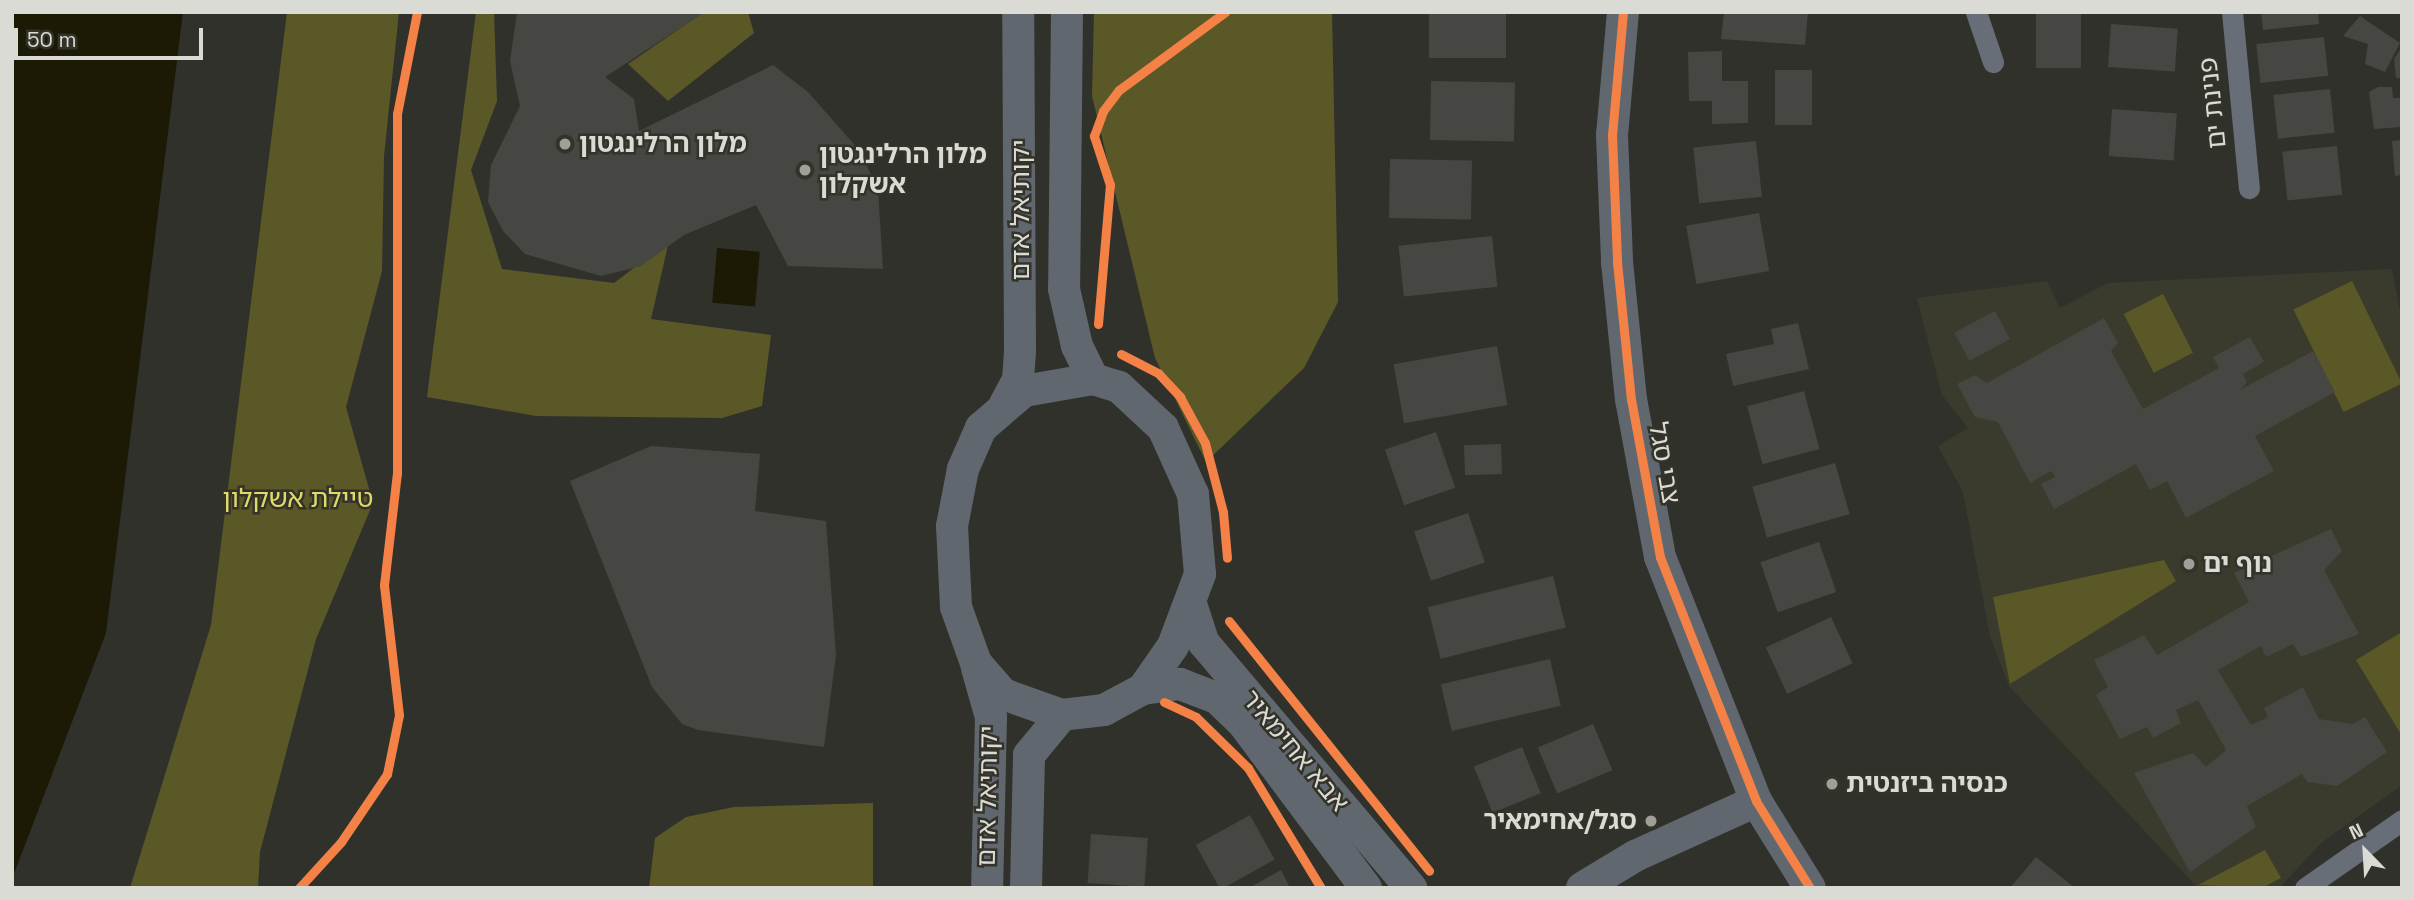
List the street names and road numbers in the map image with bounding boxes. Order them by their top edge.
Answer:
street label: פנינת ים [2193,56,2233,150]
street label: יקותיאל אדם [1005,139,1037,281]
street label: צבי סגל [1641,420,1687,506]
street label: אבא אחימאיר [1235,684,1355,818]
street label: יקותיאל אדם [971,725,1005,867]

